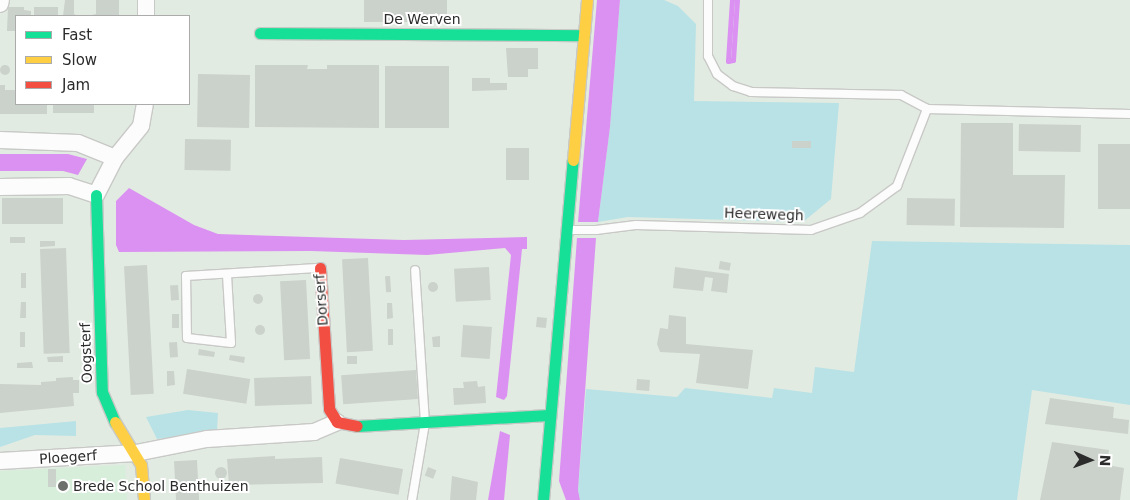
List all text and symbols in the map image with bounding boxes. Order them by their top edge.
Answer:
street label: De Werven [383,11,461,27]
legend [15,15,190,105]
text: Fast [62,26,92,44]
text: Slow [62,51,97,69]
text: Jam [62,76,90,94]
street label: Heerewegh [724,204,804,224]
street label: Dorserf [311,274,331,326]
street label: Oogsterf [77,322,95,384]
north arrow [1065,435,1115,485]
street label: Ploegerf [39,447,97,467]
text: N [1097,454,1113,467]
place label: Brede School Benthuizen [73,478,249,494]
marker: Brede School Benthuizen [57,480,69,492]

